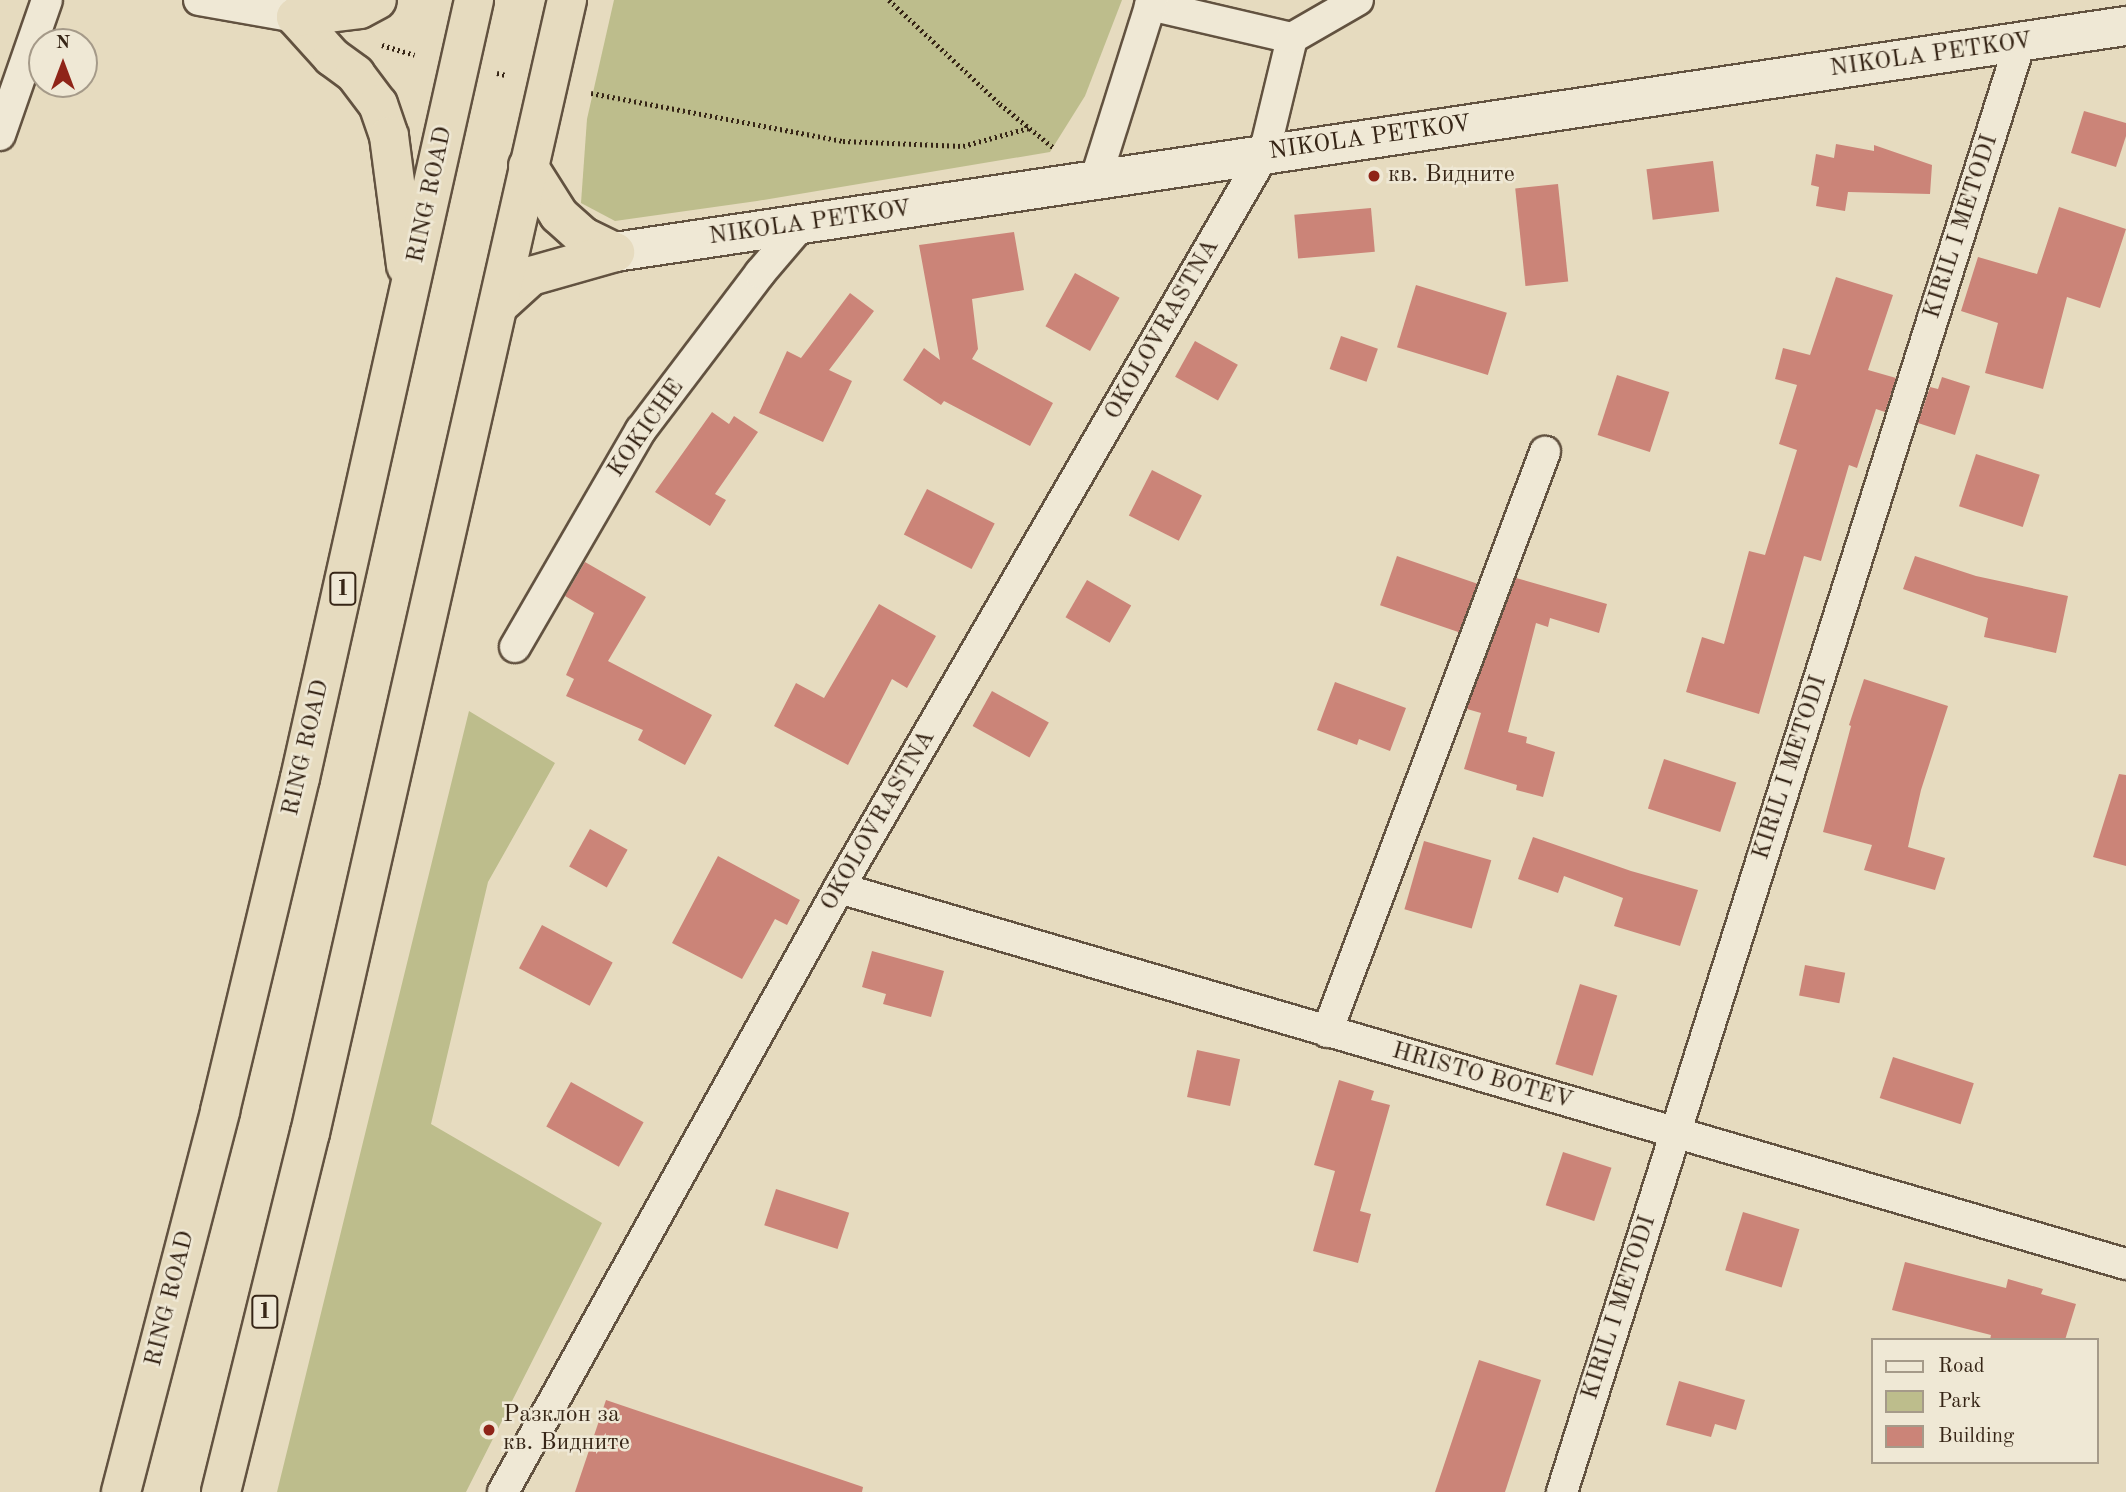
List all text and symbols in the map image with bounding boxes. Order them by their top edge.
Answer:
north arrow [28,28,98,98]
street label: NIKOLA PETKOV [1828,28,2034,84]
text: N [56,34,70,53]
street label: NIKOLA PETKOV [1267,111,1473,167]
street label: RING ROAD [402,124,460,266]
street label: KIRIL I METODI [1919,131,2005,323]
place label: кв. Видните [1388,162,1515,190]
marker: кв. Видните [1366,168,1382,184]
street label: NIKOLA PETKOV [707,196,913,252]
street label: OKOLOVRASTNA [1100,235,1226,425]
street label: KOKICHE [603,374,691,484]
road number: 1 [329,569,357,608]
street label: KIRIL I METODI [1748,672,1834,864]
street label: RING ROAD [277,677,337,819]
street label: OKOLOVRASTNA [816,726,942,916]
street label: HRISTO BOTEV [1388,1037,1576,1117]
street label: KIRIL I METODI [1577,1212,1663,1404]
street label: RING ROAD [140,1228,202,1370]
road number: 1 [251,1292,279,1331]
legend [1870,1338,2098,1464]
text: Road [1938,1356,1985,1377]
text: Park [1938,1391,1981,1412]
place label: Разклон за кв. Видните [503,1402,630,1458]
marker: Разклон за кв. Видните [481,1422,497,1438]
text: Building [1938,1426,2014,1447]

